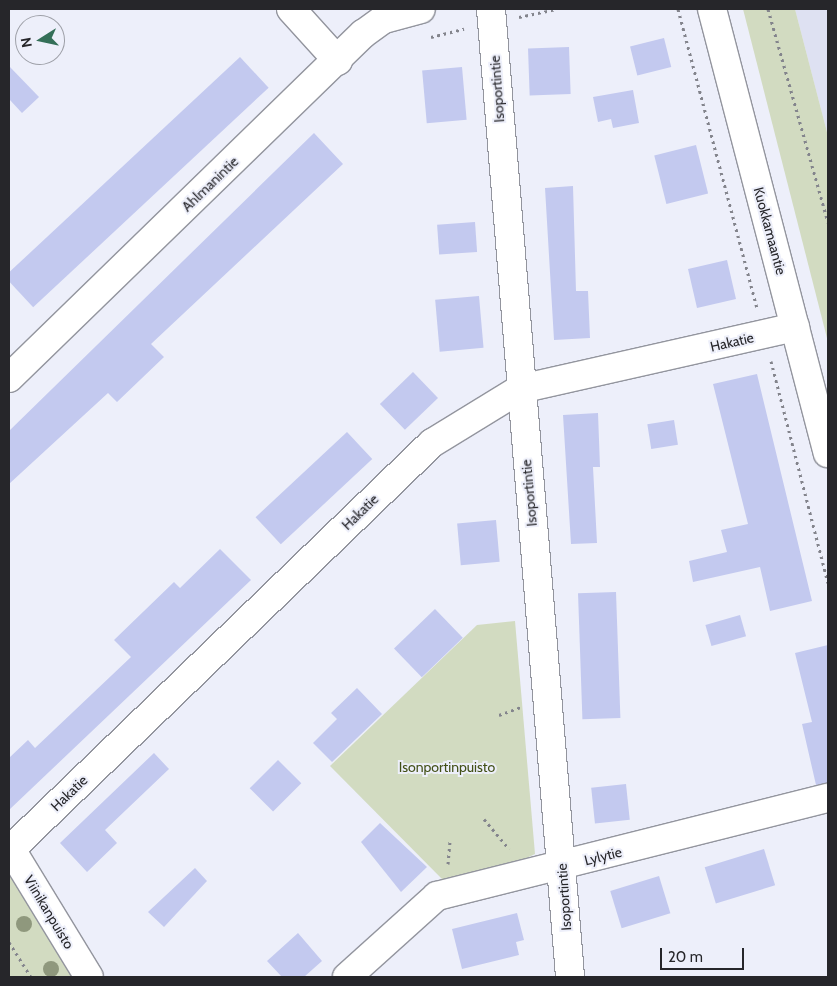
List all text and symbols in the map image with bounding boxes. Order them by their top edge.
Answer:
north arrow [15,15,65,65]
text: N [16,36,36,49]
street label: Isoportintie [486,55,508,123]
street label: Ahlmanintie [178,153,242,215]
street label: Kuokkamaantie [750,185,790,277]
street label: Hakatie [709,329,755,355]
street label: Isoportintie [518,459,540,527]
street label: Hakatie [338,491,382,533]
park label: Isonportinpuisto [399,759,495,775]
street label: Hakatie [47,772,91,814]
street label: Lylytie [582,843,624,869]
street label: Isoportintie [553,863,575,931]
street label: Viinikanpuisto [20,872,78,952]
scale bar [662,938,746,970]
text: 20 m [668,948,703,966]

